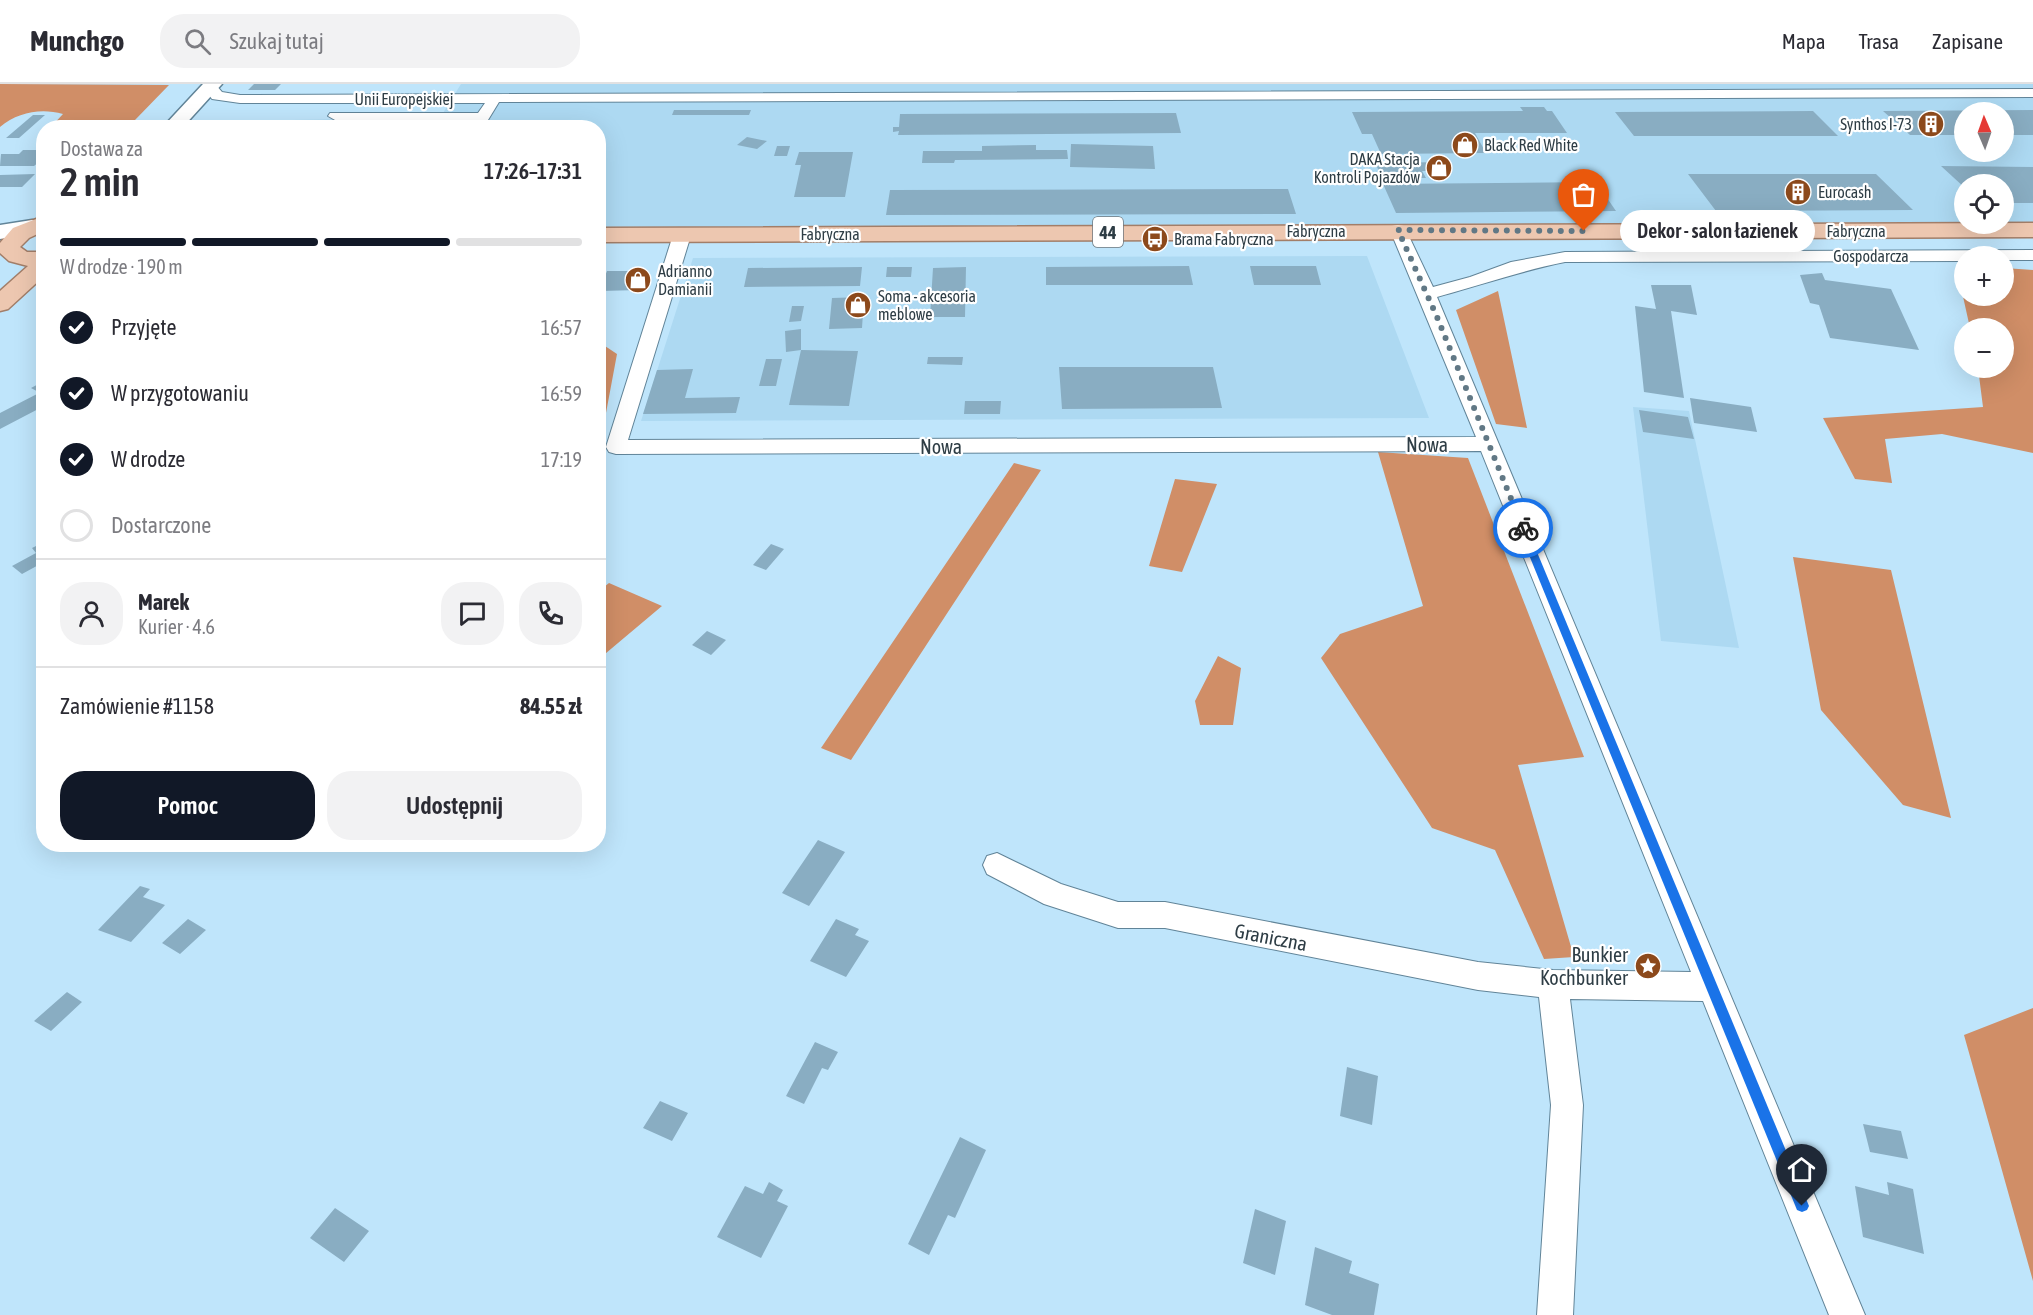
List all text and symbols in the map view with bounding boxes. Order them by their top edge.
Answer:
search box [160,14,580,68]
text: Munchgo [30,25,124,57]
icon: search [181,25,214,58]
text: Szukaj tutaj [229,28,324,54]
text: Mapa [1782,29,1825,53]
text: Trasa [1858,29,1899,53]
text: Zapisane [1932,29,2003,53]
street label: Unii Europejskiej [355,90,453,109]
north arrow [1954,102,2014,162]
map controls [1954,102,2014,378]
building icon: Synthos I-73 [1916,109,1946,139]
place label: Synthos I-73 [1840,115,1912,134]
shop icon: Black Red White [1450,130,1480,160]
place label: Black Red White [1484,136,1578,154]
text: Dostawa za [60,137,143,160]
place label: DAKA Stacja Kontroli Pojazdów [1314,150,1420,187]
shop icon: DAKA Stacja Kontroli Pojazdów [1424,153,1454,183]
text: 17:26–17:31 [484,158,582,184]
text: 2 min [60,160,140,204]
pin [1558,169,1609,231]
button: locate [1954,174,2014,234]
building icon: Eurocash [1783,177,1813,207]
icon: bag [1567,178,1600,211]
place label: Eurocash [1818,183,1872,201]
callout: Dekor - salon łazienek [1620,210,1815,252]
road number: 44 [1093,217,1123,247]
text: Dekor - salon łazienek [1637,219,1798,242]
street label: Fabryczna [1286,222,1346,241]
street label: Fabryczna [1826,222,1886,241]
bus stop icon: Brama Fabryczna [1140,224,1170,254]
street label: Fabryczna [800,225,860,244]
place label: Brama Fabryczna [1174,230,1274,249]
button: + [1954,246,2014,306]
street label: Gospodarcza [1833,247,1909,266]
text: W drodze · 190 m [60,255,183,278]
place label: Adrianno Damianii [658,262,712,298]
shop icon: Adrianno Damianii [623,265,653,295]
place label: Soma - akcesoria meblowe [878,287,976,323]
shop icon: Soma - akcesoria meblowe [843,290,873,320]
icon: check [60,311,93,344]
text: Przyjęte [111,314,176,340]
text: 16:57 [541,316,582,339]
button: − [1954,318,2014,378]
icon: check [60,377,93,410]
text: W przygotowaniu [111,380,249,406]
text: 16:59 [541,382,582,405]
street label: Nowa [1406,433,1448,456]
street label: Nowa [920,435,962,458]
icon: check [60,443,93,476]
text: W drodze [111,446,185,472]
text: 17:19 [541,448,582,471]
courier [1493,498,1553,558]
text: Dostarczone [111,512,211,538]
icon: bike [1507,512,1540,545]
button: person [60,582,123,645]
button: chat [441,582,504,645]
button: phone [519,582,582,645]
text: Marek [138,589,189,615]
text: Kurier · 4.6 [138,615,215,638]
text: Zamówienie #1158 [60,693,214,719]
text: 84.55 zł [520,693,582,719]
button: Pomoc [60,771,315,840]
button: Udostępnij [327,771,582,840]
street label: Graniczna [1233,919,1309,955]
place label: Bunkier Kochbunker [1540,943,1629,989]
place icon: Bunkier Kochbunker [1633,951,1663,981]
pin [1776,1144,1827,1206]
icon: home [1785,1153,1818,1186]

